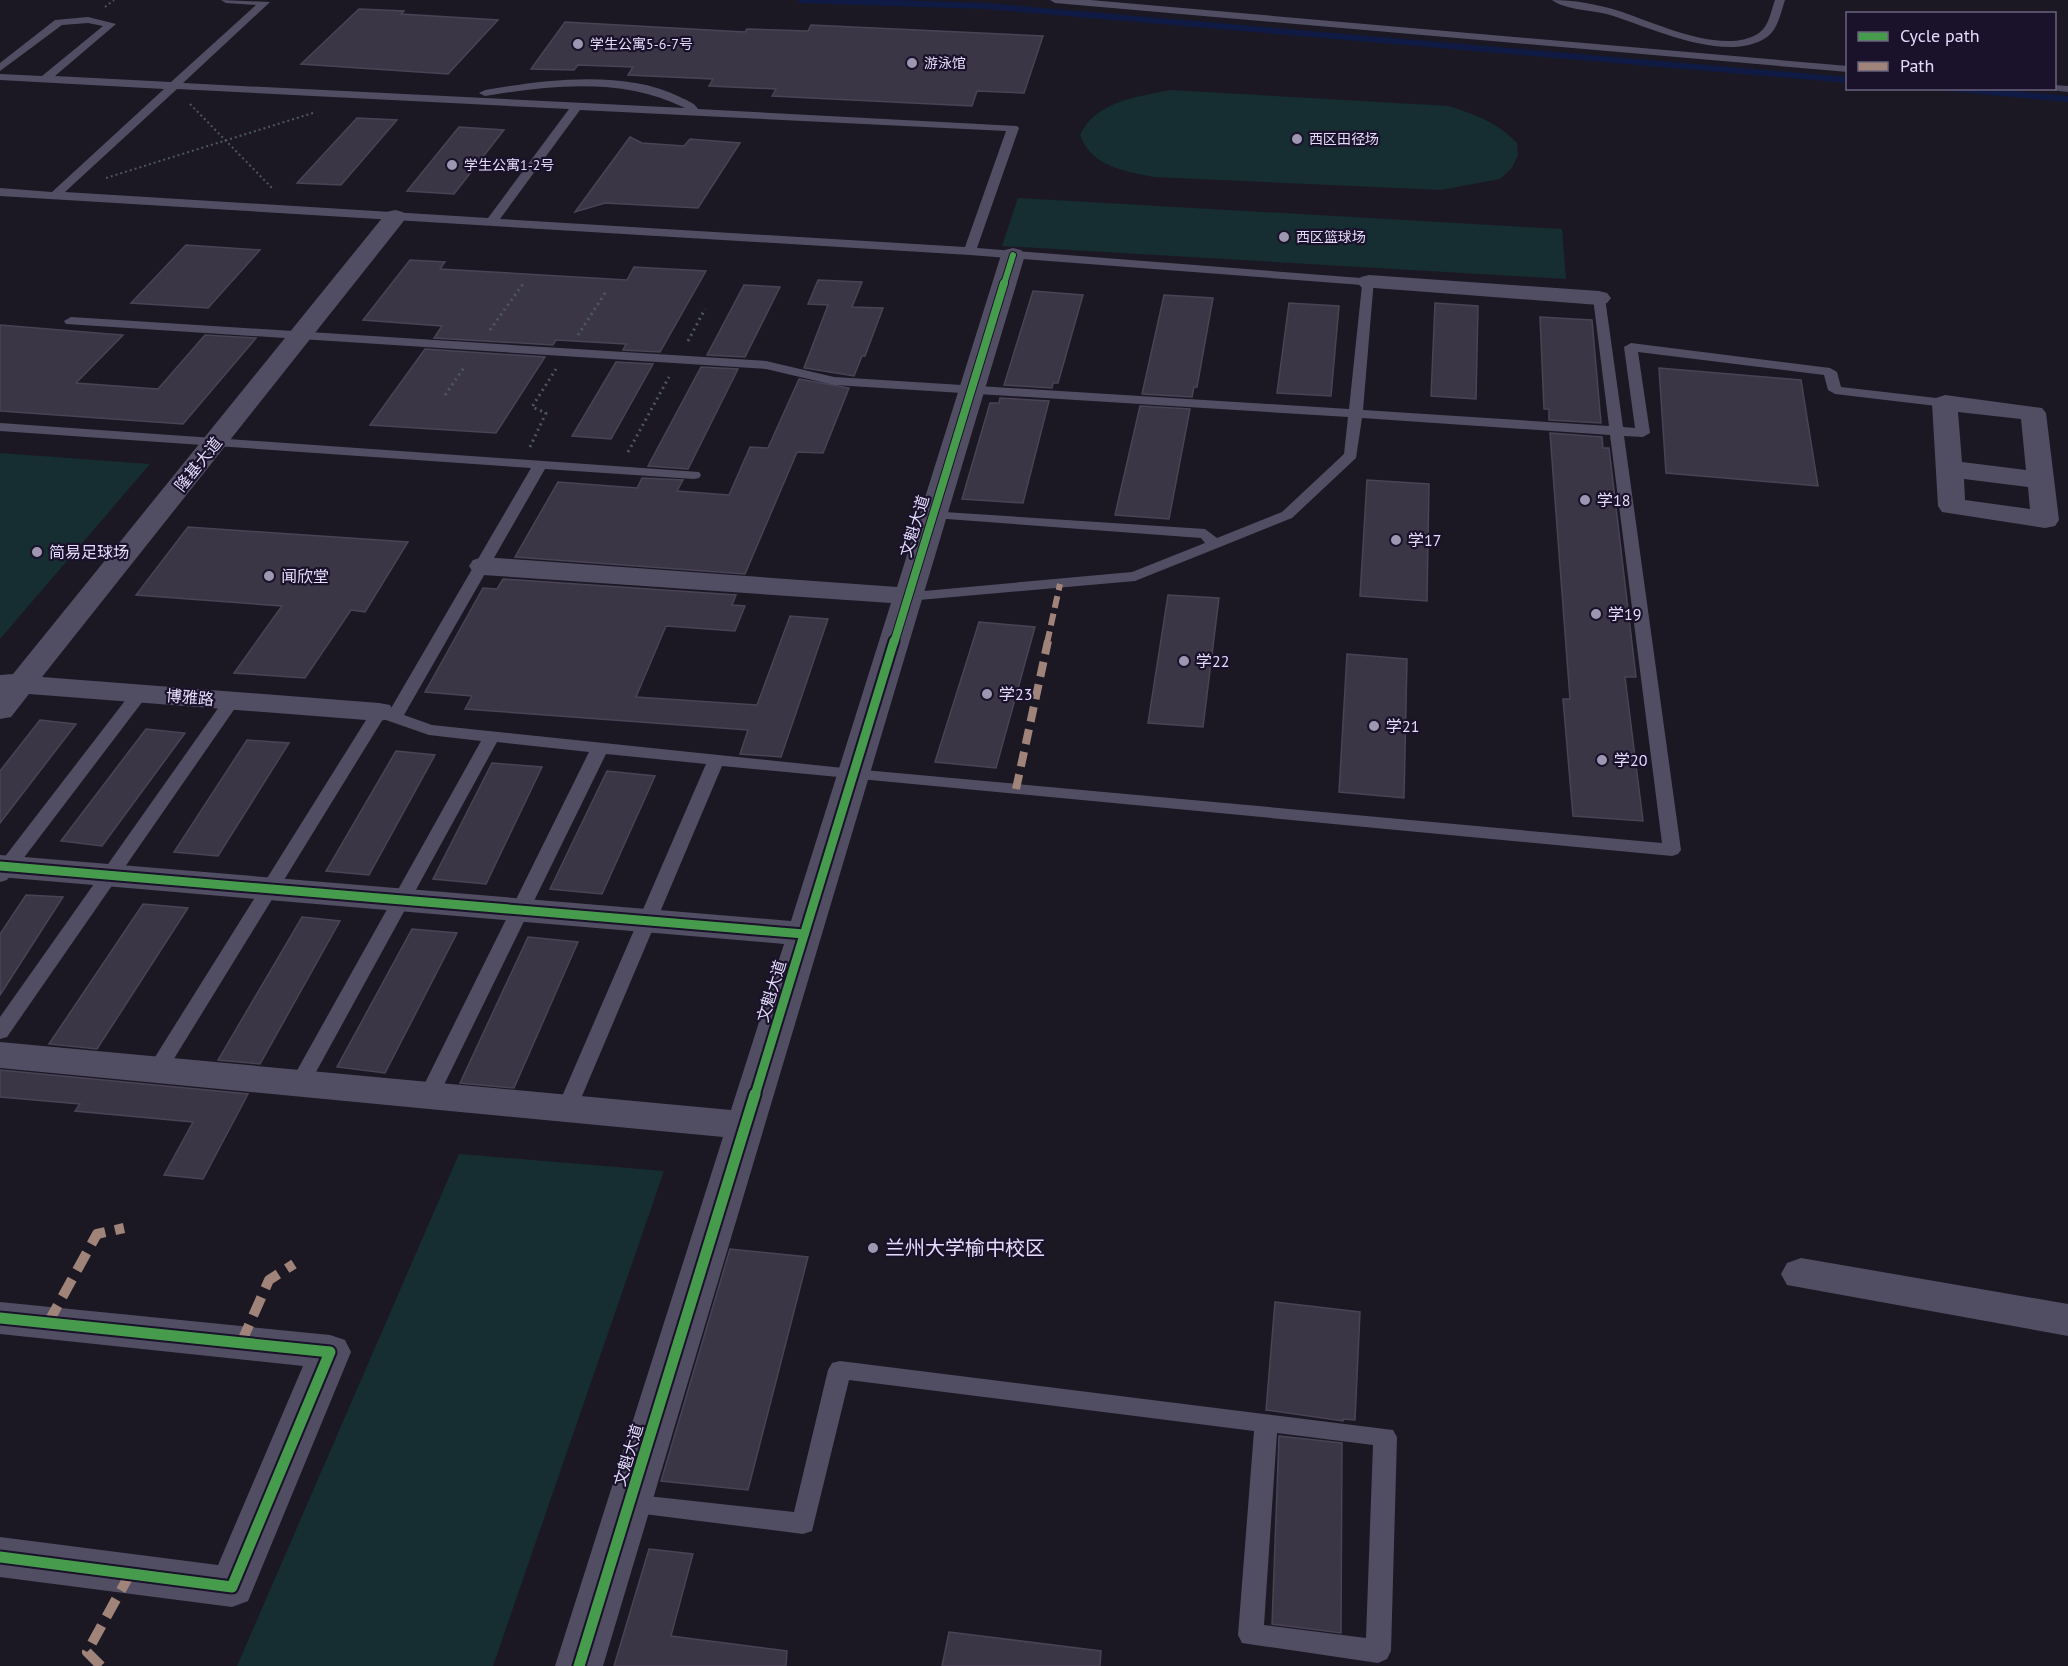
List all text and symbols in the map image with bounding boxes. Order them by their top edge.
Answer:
legend [1846,12,2056,90]
text: Cycle path [1900,24,1980,47]
place label: 学生公寓5-6-7号 [590,35,693,53]
marker: 学生公寓5-6-7号 [571,37,585,51]
place label: 游泳馆 [924,54,966,72]
text: Path [1900,54,1934,77]
marker: 游泳馆 [905,56,919,70]
place label: 西区田径场 [1309,130,1379,148]
marker: 西区田径场 [1290,132,1304,146]
place label: 学生公寓1-2号 [464,156,554,174]
marker: 学生公寓1-2号 [445,158,459,172]
place label: 西区篮球场 [1296,228,1366,246]
marker: 西区篮球场 [1277,230,1291,244]
street label: 隆基大道 [170,433,226,495]
place label: 学18 [1597,490,1630,510]
street label: 文魁大道 [895,492,933,560]
marker: 学18 [1578,493,1592,507]
place label: 学17 [1408,530,1441,550]
marker: 学17 [1389,533,1403,547]
place label: 简易足球场 [49,542,129,562]
marker: 简易足球场 [30,545,44,559]
place label: 闻欣堂 [281,566,329,586]
marker: 闻欣堂 [262,569,276,583]
place label: 学19 [1608,604,1641,624]
marker: 学19 [1589,607,1603,621]
place label: 学22 [1196,651,1229,671]
marker: 学22 [1177,654,1191,668]
place label: 学23 [999,684,1032,704]
street label: 博雅路 [165,685,215,709]
marker: 学23 [980,687,994,701]
place label: 学21 [1386,716,1419,736]
marker: 学21 [1367,719,1381,733]
place label: 学20 [1614,750,1648,770]
marker: 学20 [1595,753,1609,767]
street label: 文魁大道 [752,957,790,1025]
place label: 兰州大学榆中校区 [885,1235,1045,1261]
marker: 兰州大学榆中校区 [866,1241,880,1255]
street label: 文魁大道 [609,1421,647,1489]

